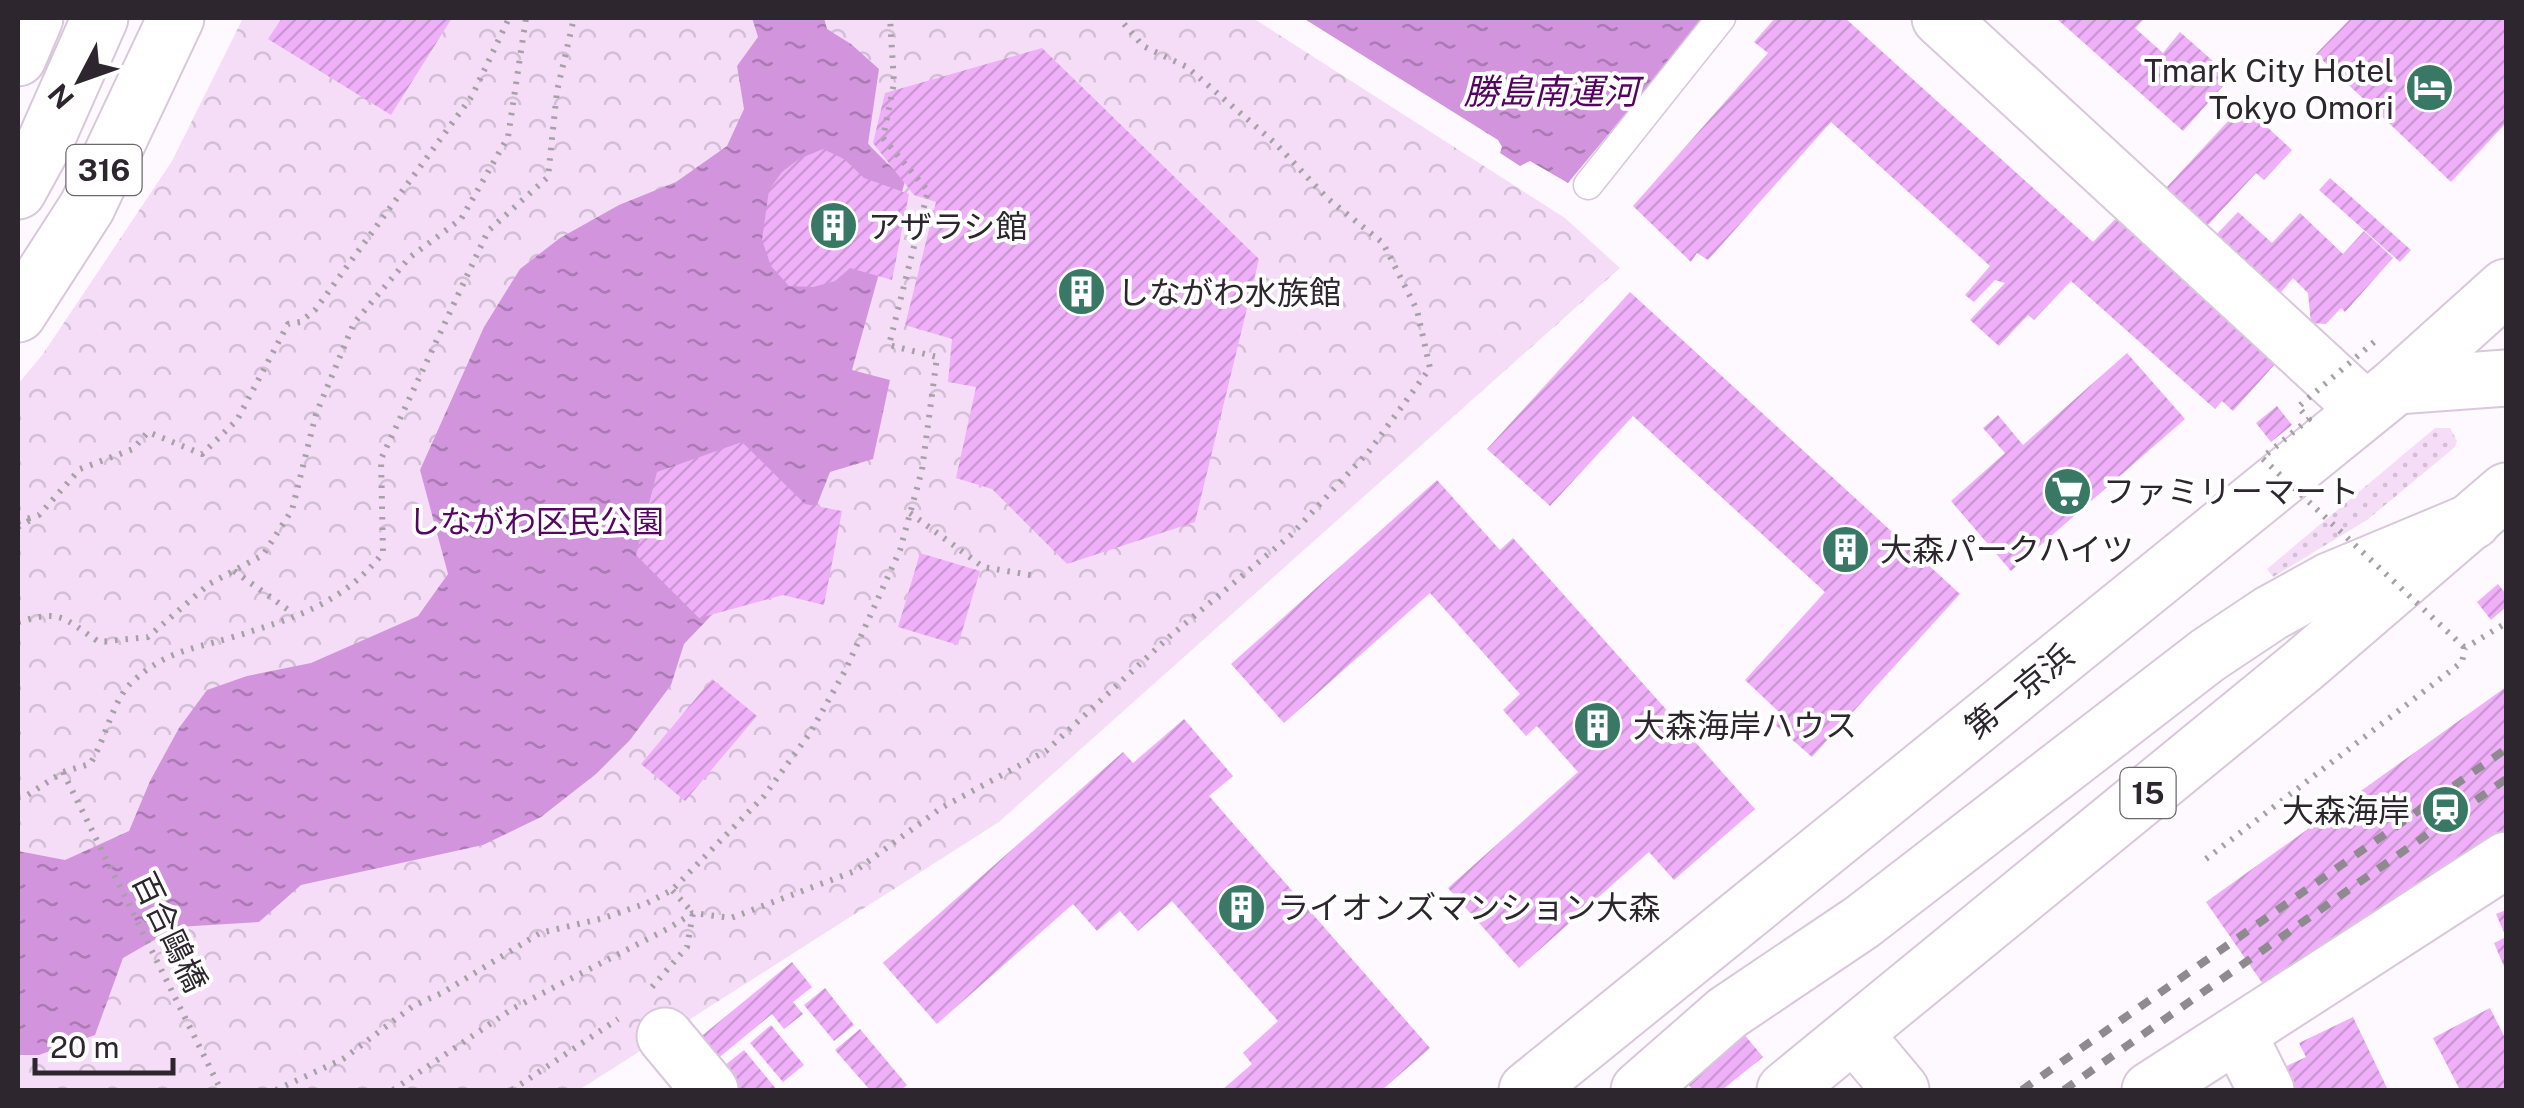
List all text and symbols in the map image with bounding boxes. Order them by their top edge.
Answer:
north arrow [30,30,130,130]
place label: Tmark City Hotel Tokyo Omori [2144,52,2394,126]
hotel icon: Tmark City Hotel Tokyo Omori [2403,62,2455,114]
water label: 勝島南運河 [1463,71,1644,112]
text: N [41,78,80,116]
road number: 316 [66,145,142,195]
building icon: アザラシ館 [807,200,859,252]
place label: アザラシ館 [868,208,1027,245]
building icon: しながわ水族館 [1056,266,1108,318]
place label: しながわ水族館 [1117,274,1341,311]
supermarket icon: ファミリーマート [2042,465,2094,517]
place label: ファミリーマート [2103,473,2359,510]
park label: しながわ区民公園 [408,503,664,540]
building icon: 大森パークハイツ [1819,523,1871,575]
place label: 大森パークハイツ [1880,531,2134,568]
street label: 第一京浜 [1958,636,2080,746]
building icon: 大森海岸ハウス [1572,699,1624,751]
place label: 大森海岸ハウス [1633,707,1857,744]
road number: 15 [2120,768,2176,818]
station icon: 大森海岸 [2419,784,2471,836]
place label: 大森海岸 [2282,792,2410,829]
street label: 百合鷗橋 [125,866,215,998]
building icon: ライオンズマンション大森 [1216,881,1268,933]
place label: ライオンズマンション大森 [1277,889,1660,926]
scale bar [35,1013,172,1075]
text: 20 m [50,1029,119,1065]

